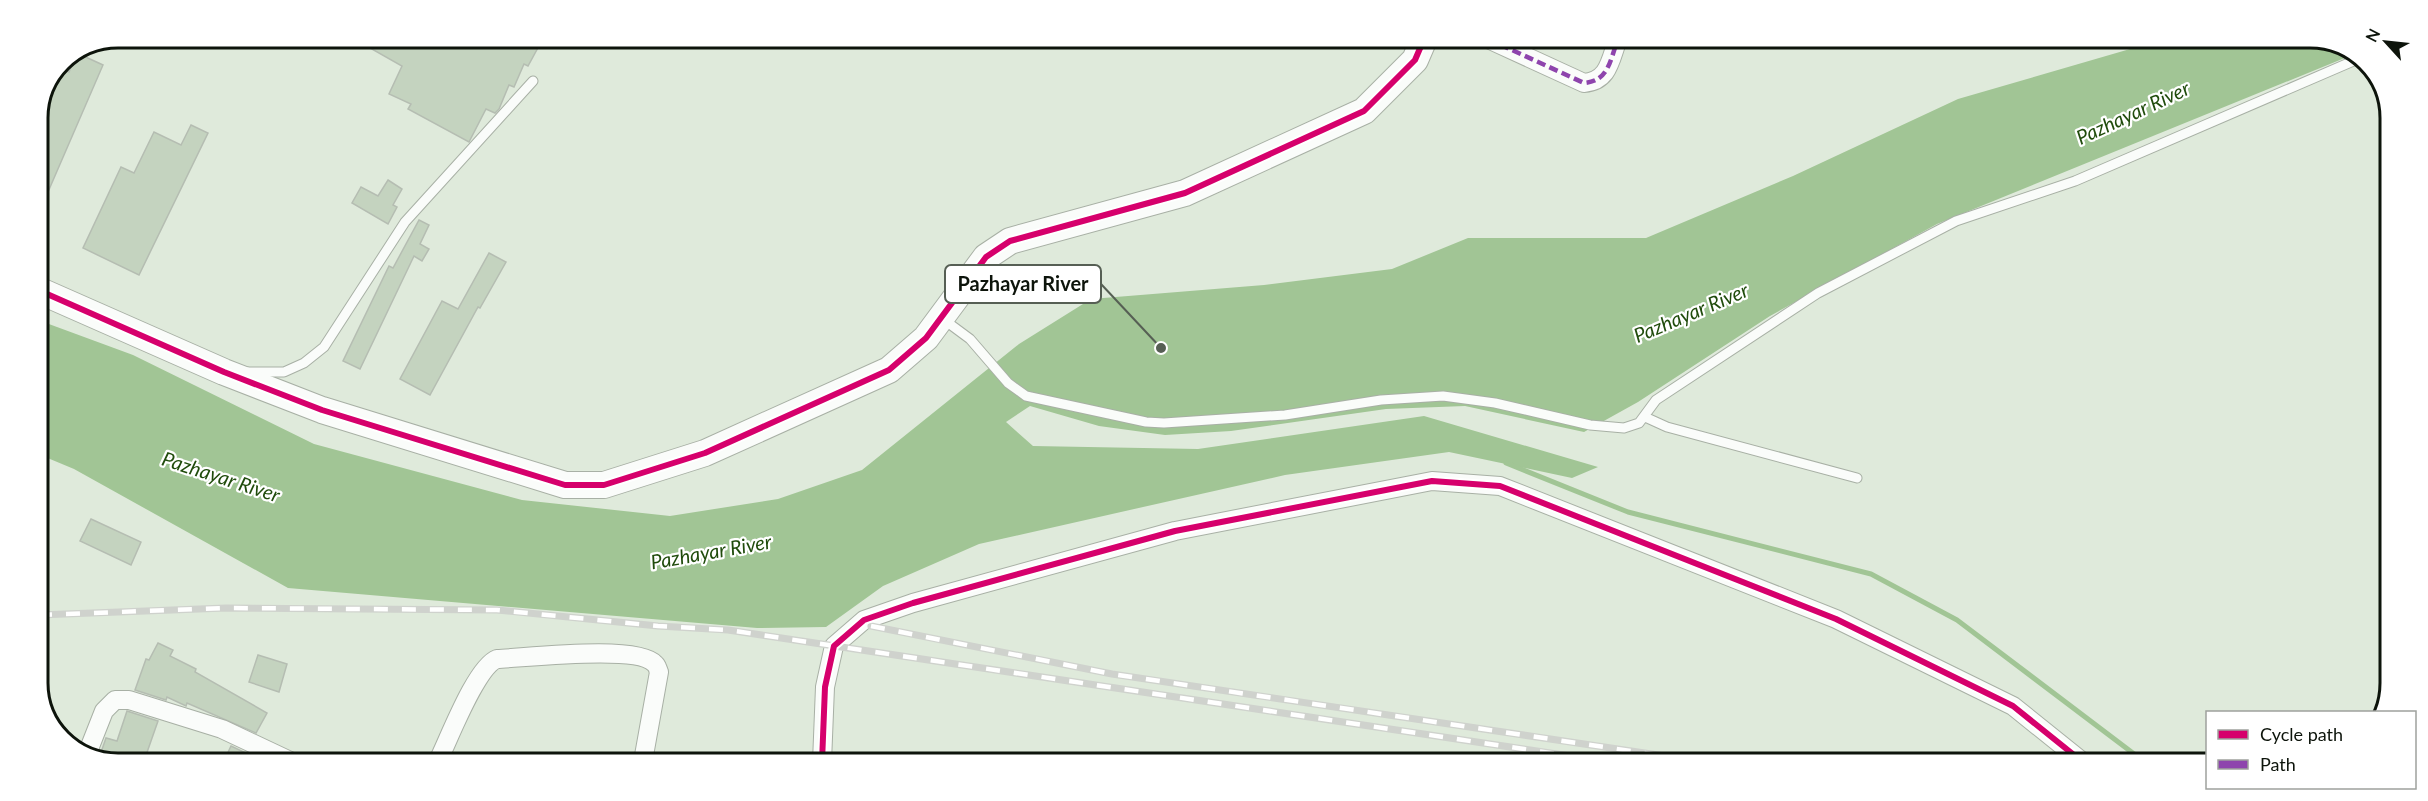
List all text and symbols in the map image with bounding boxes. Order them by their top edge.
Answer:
north arrow [2356,12,2416,72]
text: N [2361,25,2383,45]
water label: Pazhayar River [2072,75,2194,149]
callout: Pazhayar River [945,265,1101,303]
text: Pazhayar River [957,271,1089,295]
water label: Pazhayar River [1630,277,1753,347]
water label: Pazhayar River [159,446,284,507]
water label: Pazhayar River [648,528,774,573]
legend [2206,711,2416,789]
text: Cycle path [2260,723,2343,745]
text: Path [2260,753,2296,775]

